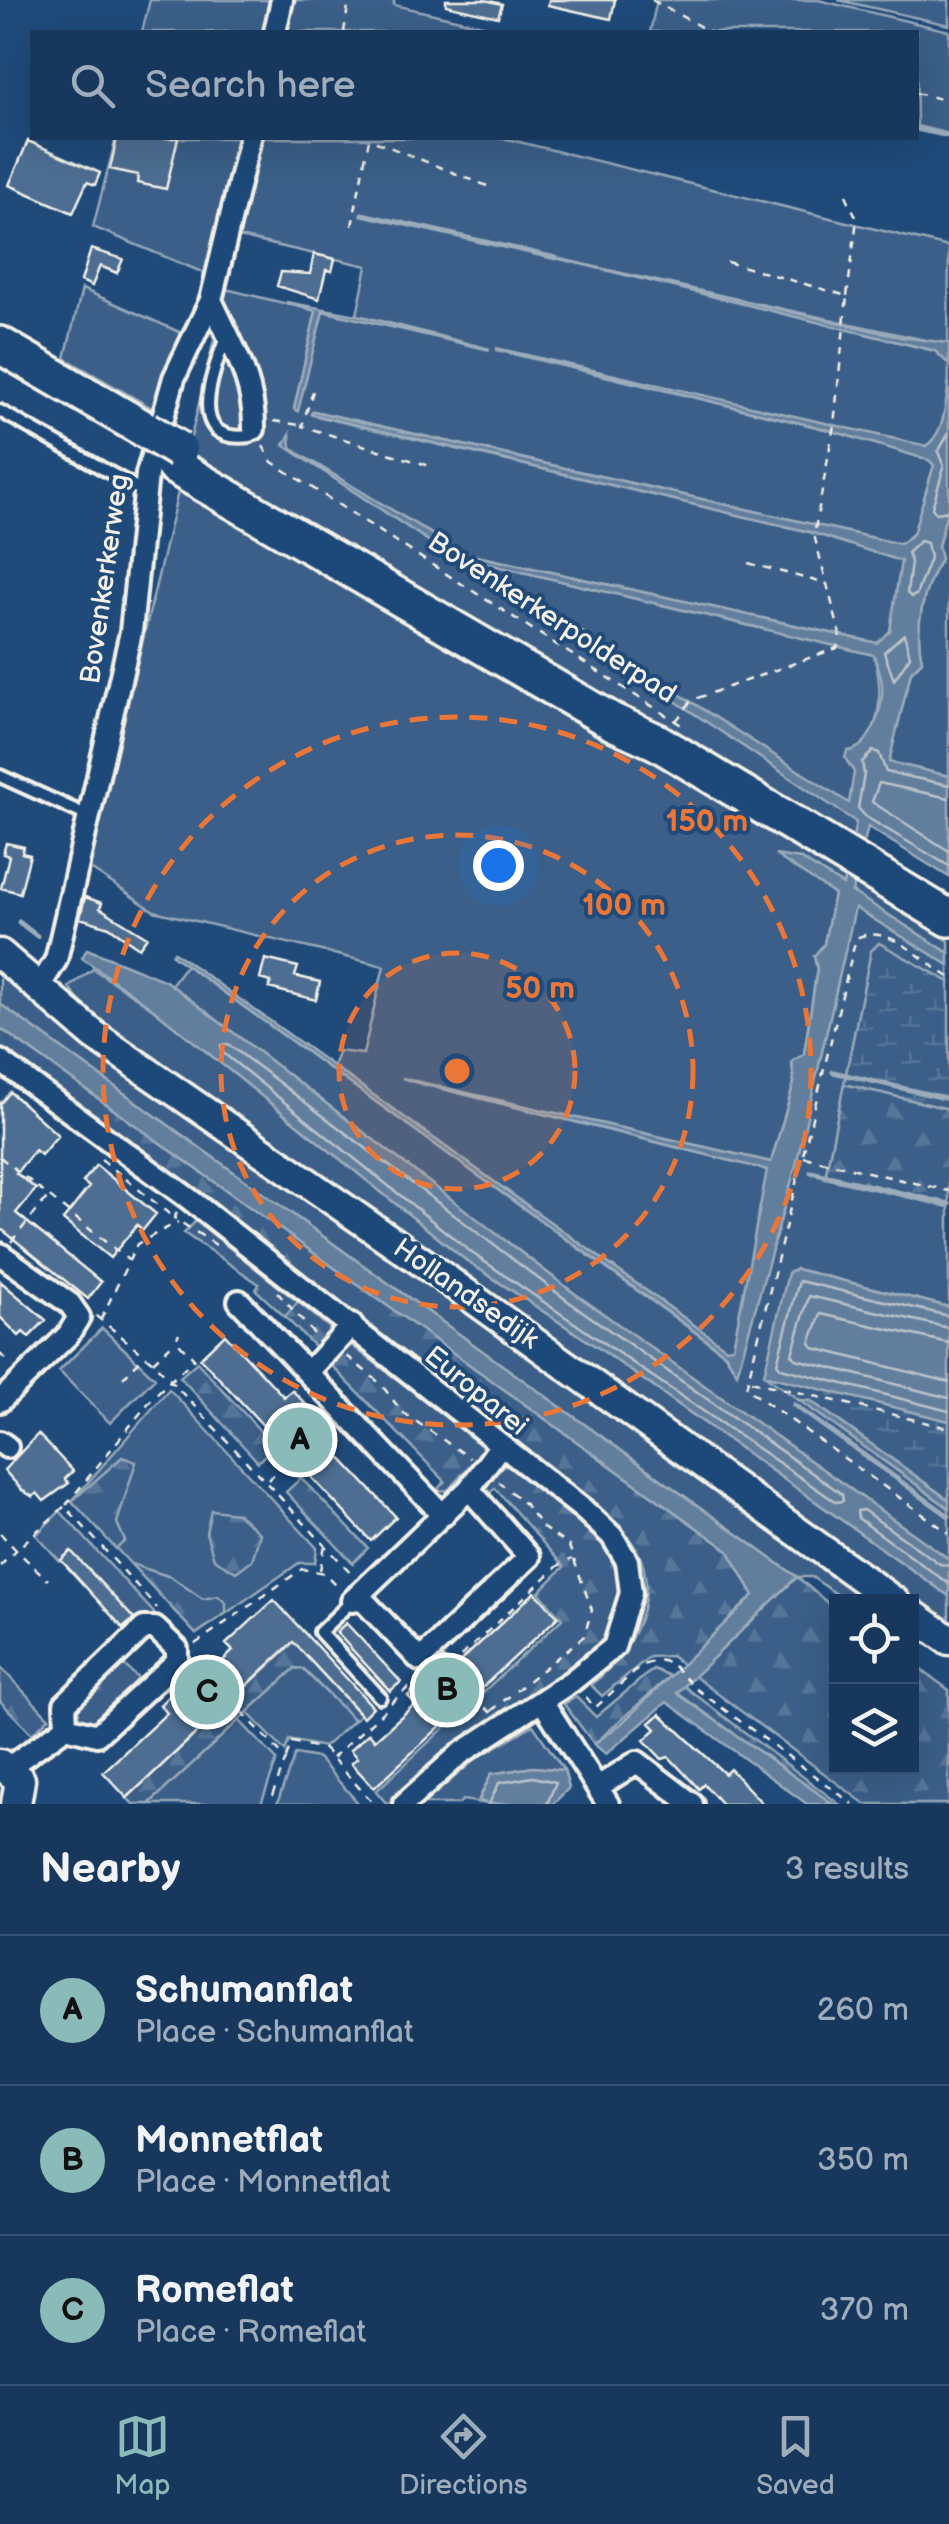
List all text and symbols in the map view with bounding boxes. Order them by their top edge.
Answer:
search box [30,30,919,140]
icon: search [65,58,120,113]
text: Search here [145,63,356,108]
street label: Bovenkerkerweg [74,472,136,686]
street label: Bovenkerkerpolderpad [422,525,682,711]
text: 150 m [666,804,748,840]
your location [473,840,524,891]
text: 100 m [582,888,666,924]
text: 50 m [505,971,575,1007]
centre of rings [439,1053,475,1089]
street label: Hollandsedijk [387,1232,545,1356]
street label: Europarei [418,1339,534,1443]
pin: A [268,1402,332,1478]
map controls [829,1594,919,1774]
button: locate [829,1594,919,1684]
pin: B [414,1652,480,1728]
pin: C [174,1654,240,1730]
button: layers [829,1684,919,1774]
text: Nearby [40,1844,180,1895]
text: 3 results [785,1850,909,1889]
text: Schumanflat [135,1968,353,2013]
text: A [63,1991,82,2030]
text: 260 m [817,1991,909,2030]
text: Place · Schumanflat [135,2013,414,2052]
text: Monnetflat [135,2118,323,2163]
text: B [61,2141,84,2180]
text: 350 m [817,2141,909,2180]
text: Place · Monnetflat [135,2163,391,2202]
text: Romeflat [135,2268,294,2313]
text: C [61,2291,84,2330]
text: 370 m [820,2291,909,2330]
text: Place · Romeflat [135,2313,366,2352]
tab: Map [114,2409,171,2502]
tab: Directions [399,2409,528,2502]
tab: Saved [756,2409,835,2502]

